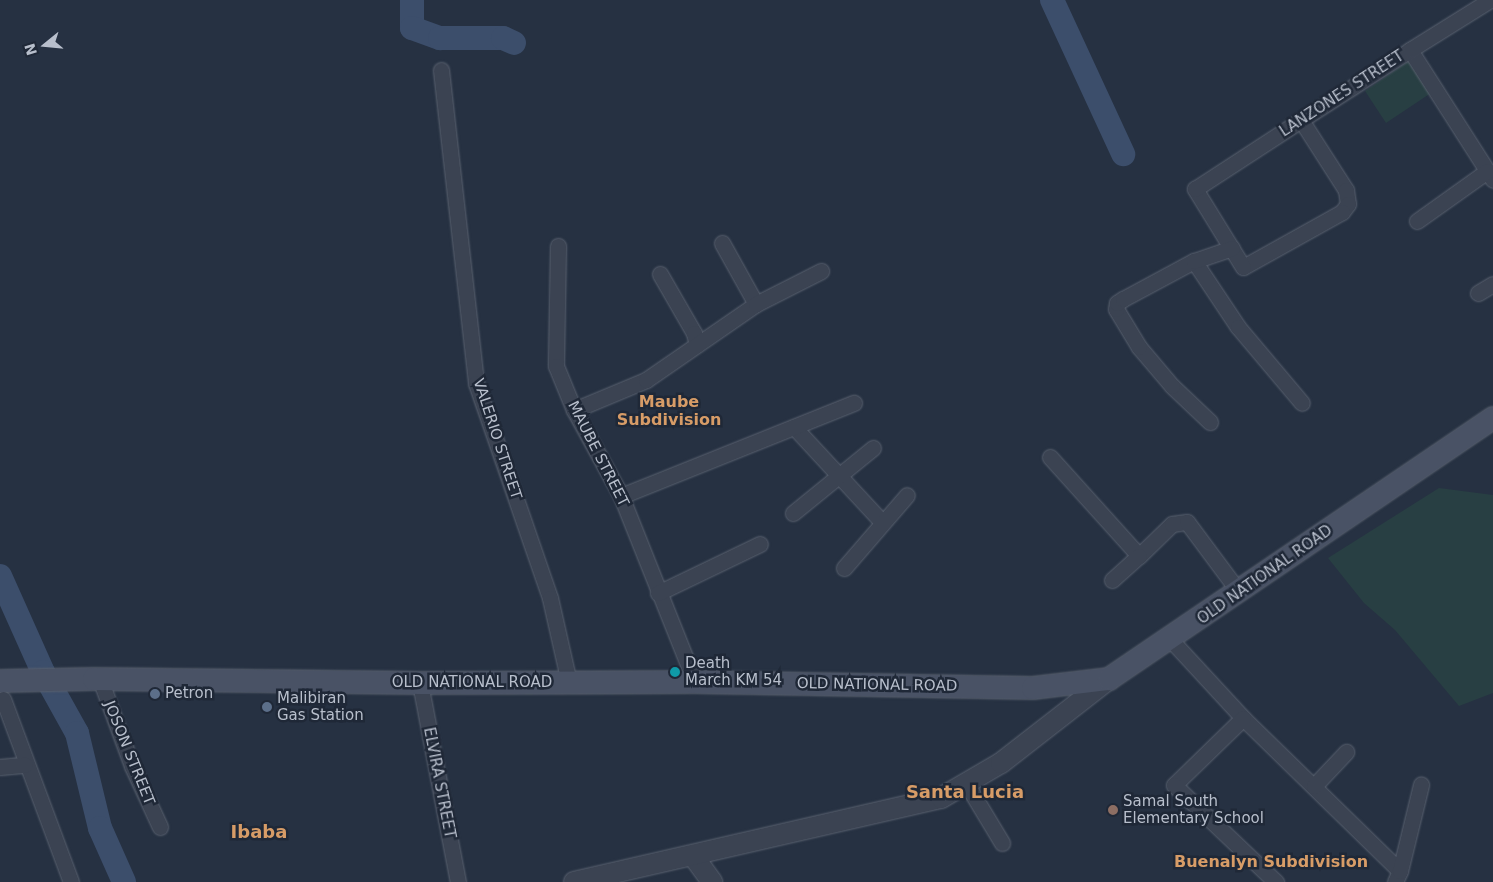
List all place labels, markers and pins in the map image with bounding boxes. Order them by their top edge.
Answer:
place label: Death March KM 54 [685,654,782,689]
marker: Death March KM 54 [669,666,681,678]
place label: Petron [165,685,213,703]
marker: Petron [149,688,161,700]
place label: Malibiran Gas Station [277,689,364,724]
marker: Malibiran Gas Station [261,701,273,713]
place label: Samal South Elementary School [1123,792,1264,827]
marker: Samal South Elementary School [1107,804,1119,816]

